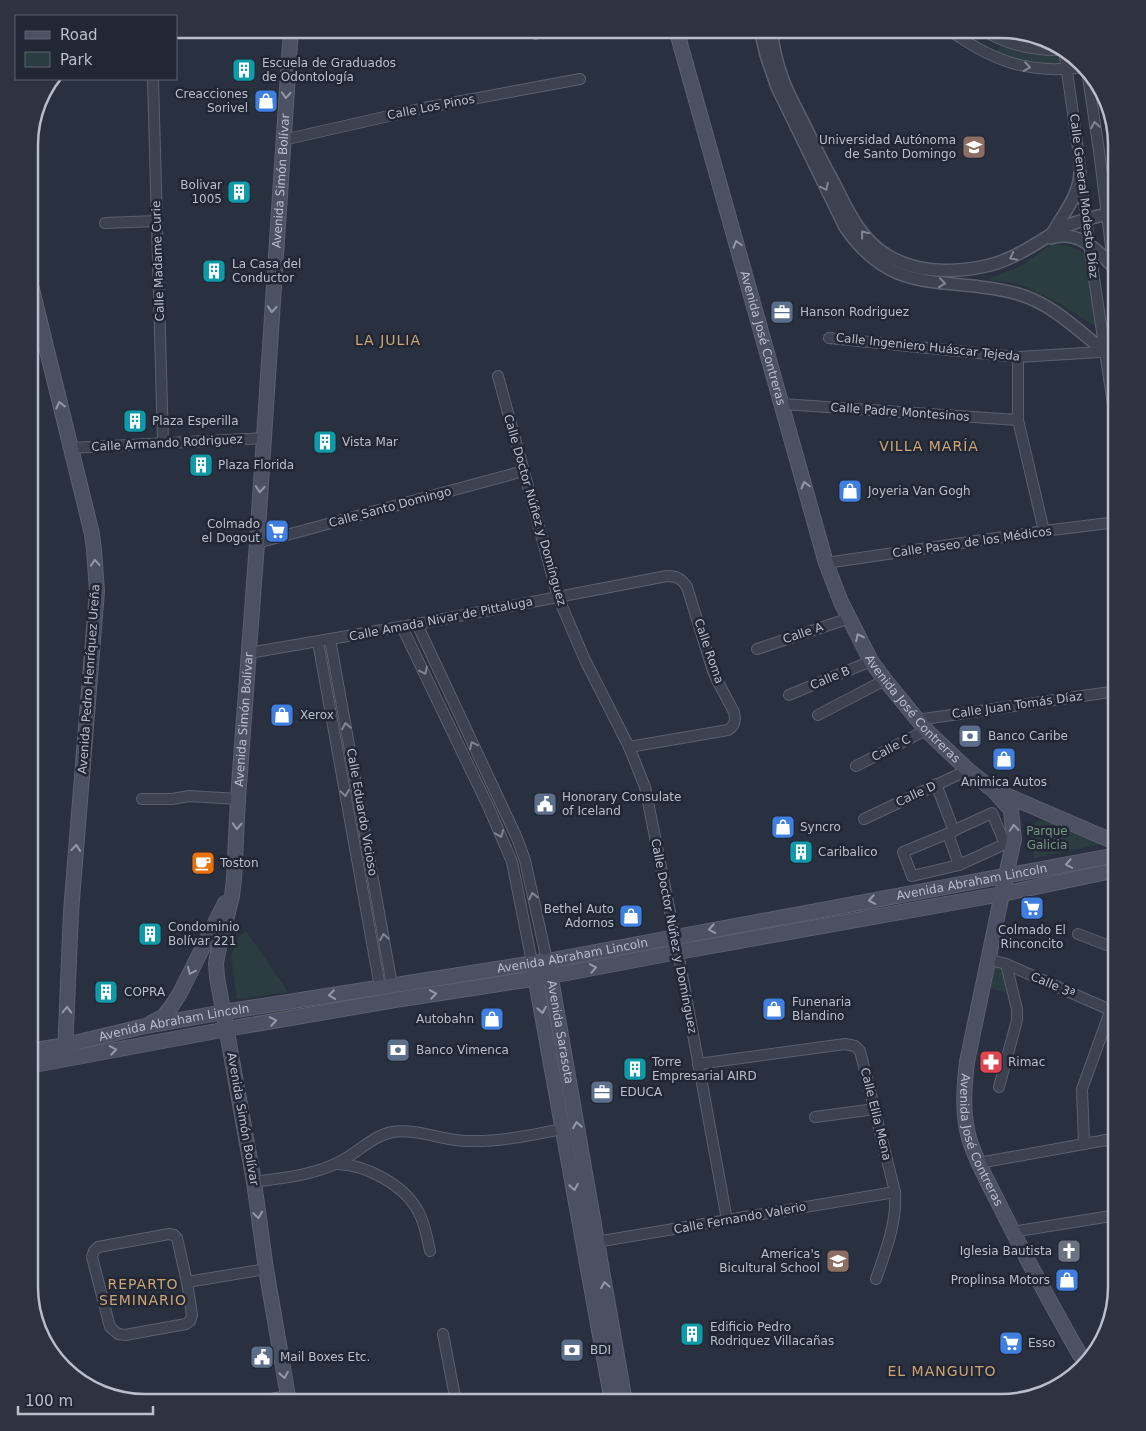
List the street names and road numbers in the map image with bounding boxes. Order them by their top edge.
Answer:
street label: Calle Los Pinos [386,92,476,122]
street label: Avenida Simón Bolívar [270,113,292,249]
street label: Calle General Modesto Díaz [1067,113,1101,279]
street label: Calle Madame Curie [149,200,167,322]
street label: Avenida José Contreras [737,269,788,407]
street label: Calle Ingeniero Huáscar Tejeda [835,330,1021,364]
street label: Calle Padre Montesinos [830,400,970,424]
street label: Calle Doctor Núñez y Domínguez [501,413,569,607]
street label: Calle Armando Rodriguez [91,432,243,454]
street label: Calle Santo Domingo [327,484,453,530]
street label: Calle Paseo de los Médicos [891,524,1053,560]
street label: Avenida Pedro Henríquez Ureña [75,584,103,774]
street label: Calle Amada Nivar de Pittaluga [348,594,534,644]
street label: Calle Roma [691,617,727,685]
street label: Calle A [781,619,826,646]
street label: Avenida Simón Bolívar [232,652,256,787]
street label: Avenida José Contreras [862,652,963,766]
street label: Calle B [808,663,852,693]
street label: Calle Juan Tomás Díaz [951,689,1083,721]
street label: Calle C [869,732,913,764]
street label: Calle Eduardo Vicioso [344,747,380,877]
street label: Calle D [894,779,938,809]
street label: Calle Doctor Núñez y Domínguez [648,837,700,1035]
street label: Avenida Abraham Lincoln [895,861,1048,903]
street label: Avenida Abraham Lincoln [496,935,649,976]
street label: Calle 3ª [1029,969,1077,1001]
street label: Avenida Sarasota [544,979,576,1085]
street label: Avenida Abraham Lincoln [97,1001,250,1044]
street label: Avenida Simón Bolívar [224,1051,262,1187]
street label: Calle Elila Mena [858,1066,894,1162]
street label: Avenida José Contreras [957,1073,1006,1208]
street label: Calle Fernando Valerio [673,1199,807,1237]

